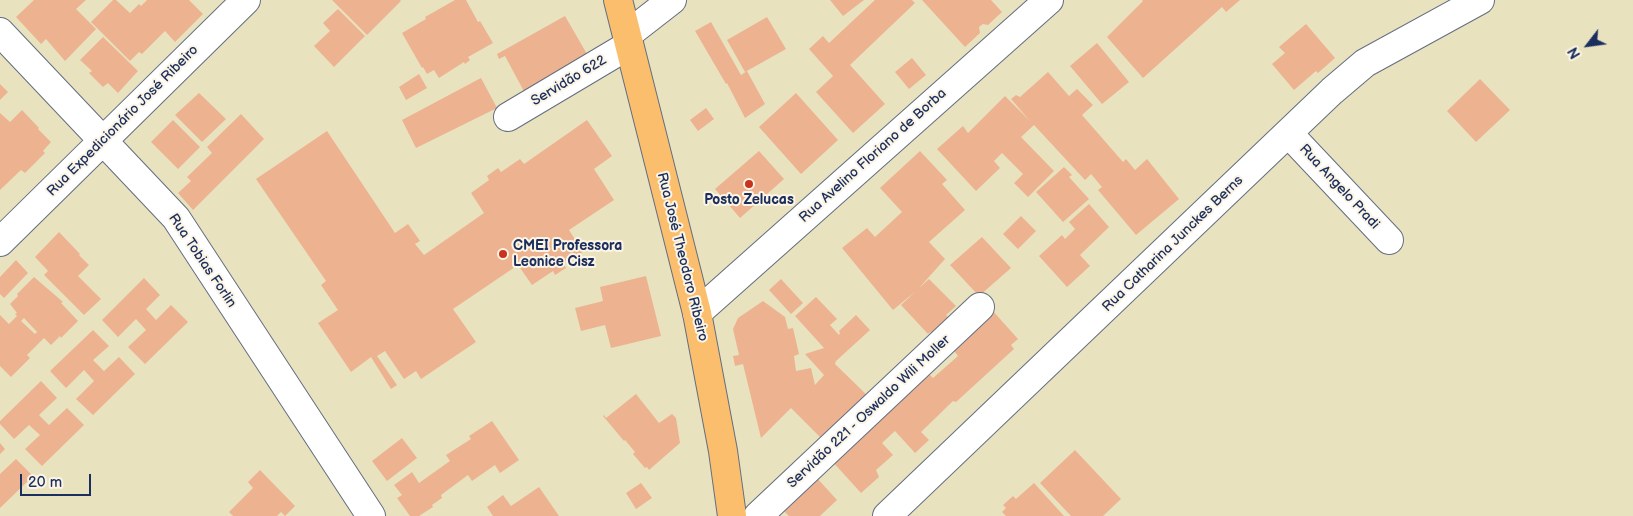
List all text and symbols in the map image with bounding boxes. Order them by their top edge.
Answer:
north arrow [1563,20,1613,70]
street label: Rua Expedicionário José Ribeiro [44,42,202,200]
text: N [1565,44,1585,62]
street label: Servidão 622 [528,52,610,110]
street label: Rua Avelino Floriano de Borba [796,85,950,227]
street label: Rua Angelo Pradi [1295,141,1383,233]
street label: Rua José Theodoro Ribeiro [653,171,711,343]
street label: Rua Catharina Junckes Berns [1099,172,1247,316]
marker: Posto Zelucas [743,178,755,190]
place label: Posto Zelucas [704,192,794,208]
street label: Rua Tobias Forlin [164,211,240,311]
place label: CMEI Professora Leonice Cisz [513,238,622,270]
marker: CMEI Professora Leonice Cisz [497,248,509,260]
street label: Servidão 221 - Oswaldo Wili Moller [784,332,954,492]
scale bar [22,464,94,496]
text: 20 m [28,473,62,492]

